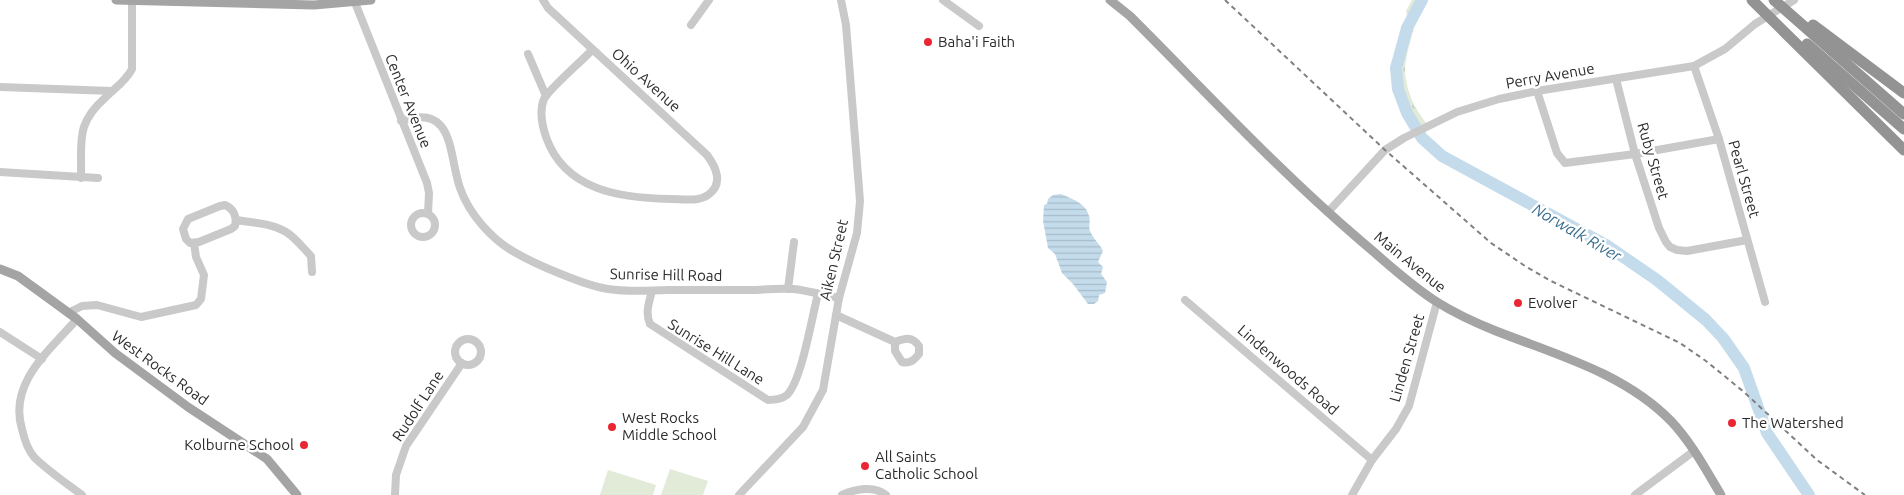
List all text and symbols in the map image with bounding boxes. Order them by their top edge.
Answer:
place label: Baha'i Faith [938,33,1015,50]
marker: Baha'i Faith [922,36,934,48]
street label: Ohio Avenue [608,44,684,115]
street label: Center Avenue [382,51,435,150]
street label: Perry Avenue [1504,59,1596,92]
street label: Ruby Street [1634,120,1673,201]
street label: Pearl Street [1725,138,1764,220]
water label: Norwalk River [1530,199,1625,265]
street label: Aiken Street [816,218,851,302]
street label: Main Avenue [1371,228,1449,296]
street label: Sunrise Hill Road [610,265,722,284]
place label: Evolver [1528,294,1578,311]
marker: Evolver [1512,297,1524,309]
street label: Linden Street [1386,312,1427,404]
street label: Sunrise Hill Lane [665,315,767,388]
street label: Lindenwoods Road [1234,321,1342,418]
street label: West Rocks Road [109,327,212,408]
street label: Rudolf Lane [388,367,447,444]
place label: West Rocks Middle School [622,409,717,443]
place label: The Watershed [1742,414,1844,431]
marker: The Watershed [1726,417,1738,429]
marker: West Rocks Middle School [606,421,618,433]
place label: Kolburne School [184,436,294,453]
marker: Kolburne School [298,439,310,451]
place label: All Saints Catholic School [875,448,978,482]
marker: All Saints Catholic School [859,460,871,472]

